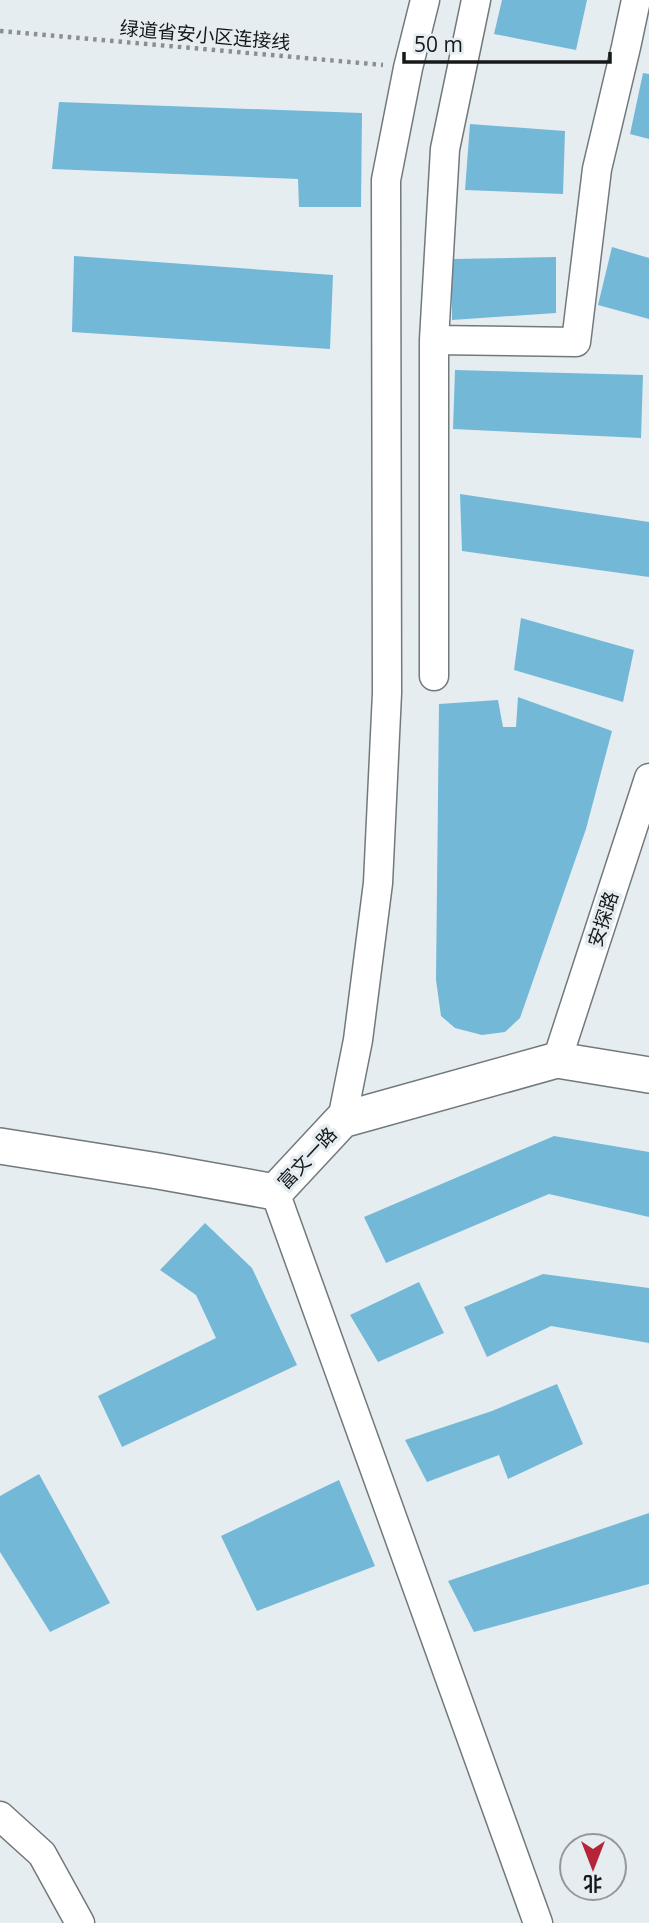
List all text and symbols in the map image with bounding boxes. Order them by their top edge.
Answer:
street label: 绿道省安小区连接线 [119,15,291,55]
scale bar [404,21,610,65]
text: 50 m [414,30,463,58]
street label: 安探路 [582,888,624,950]
street label: 富文一路 [272,1121,342,1195]
north arrow [558,1832,628,1902]
text: 北 [583,1871,603,1897]

